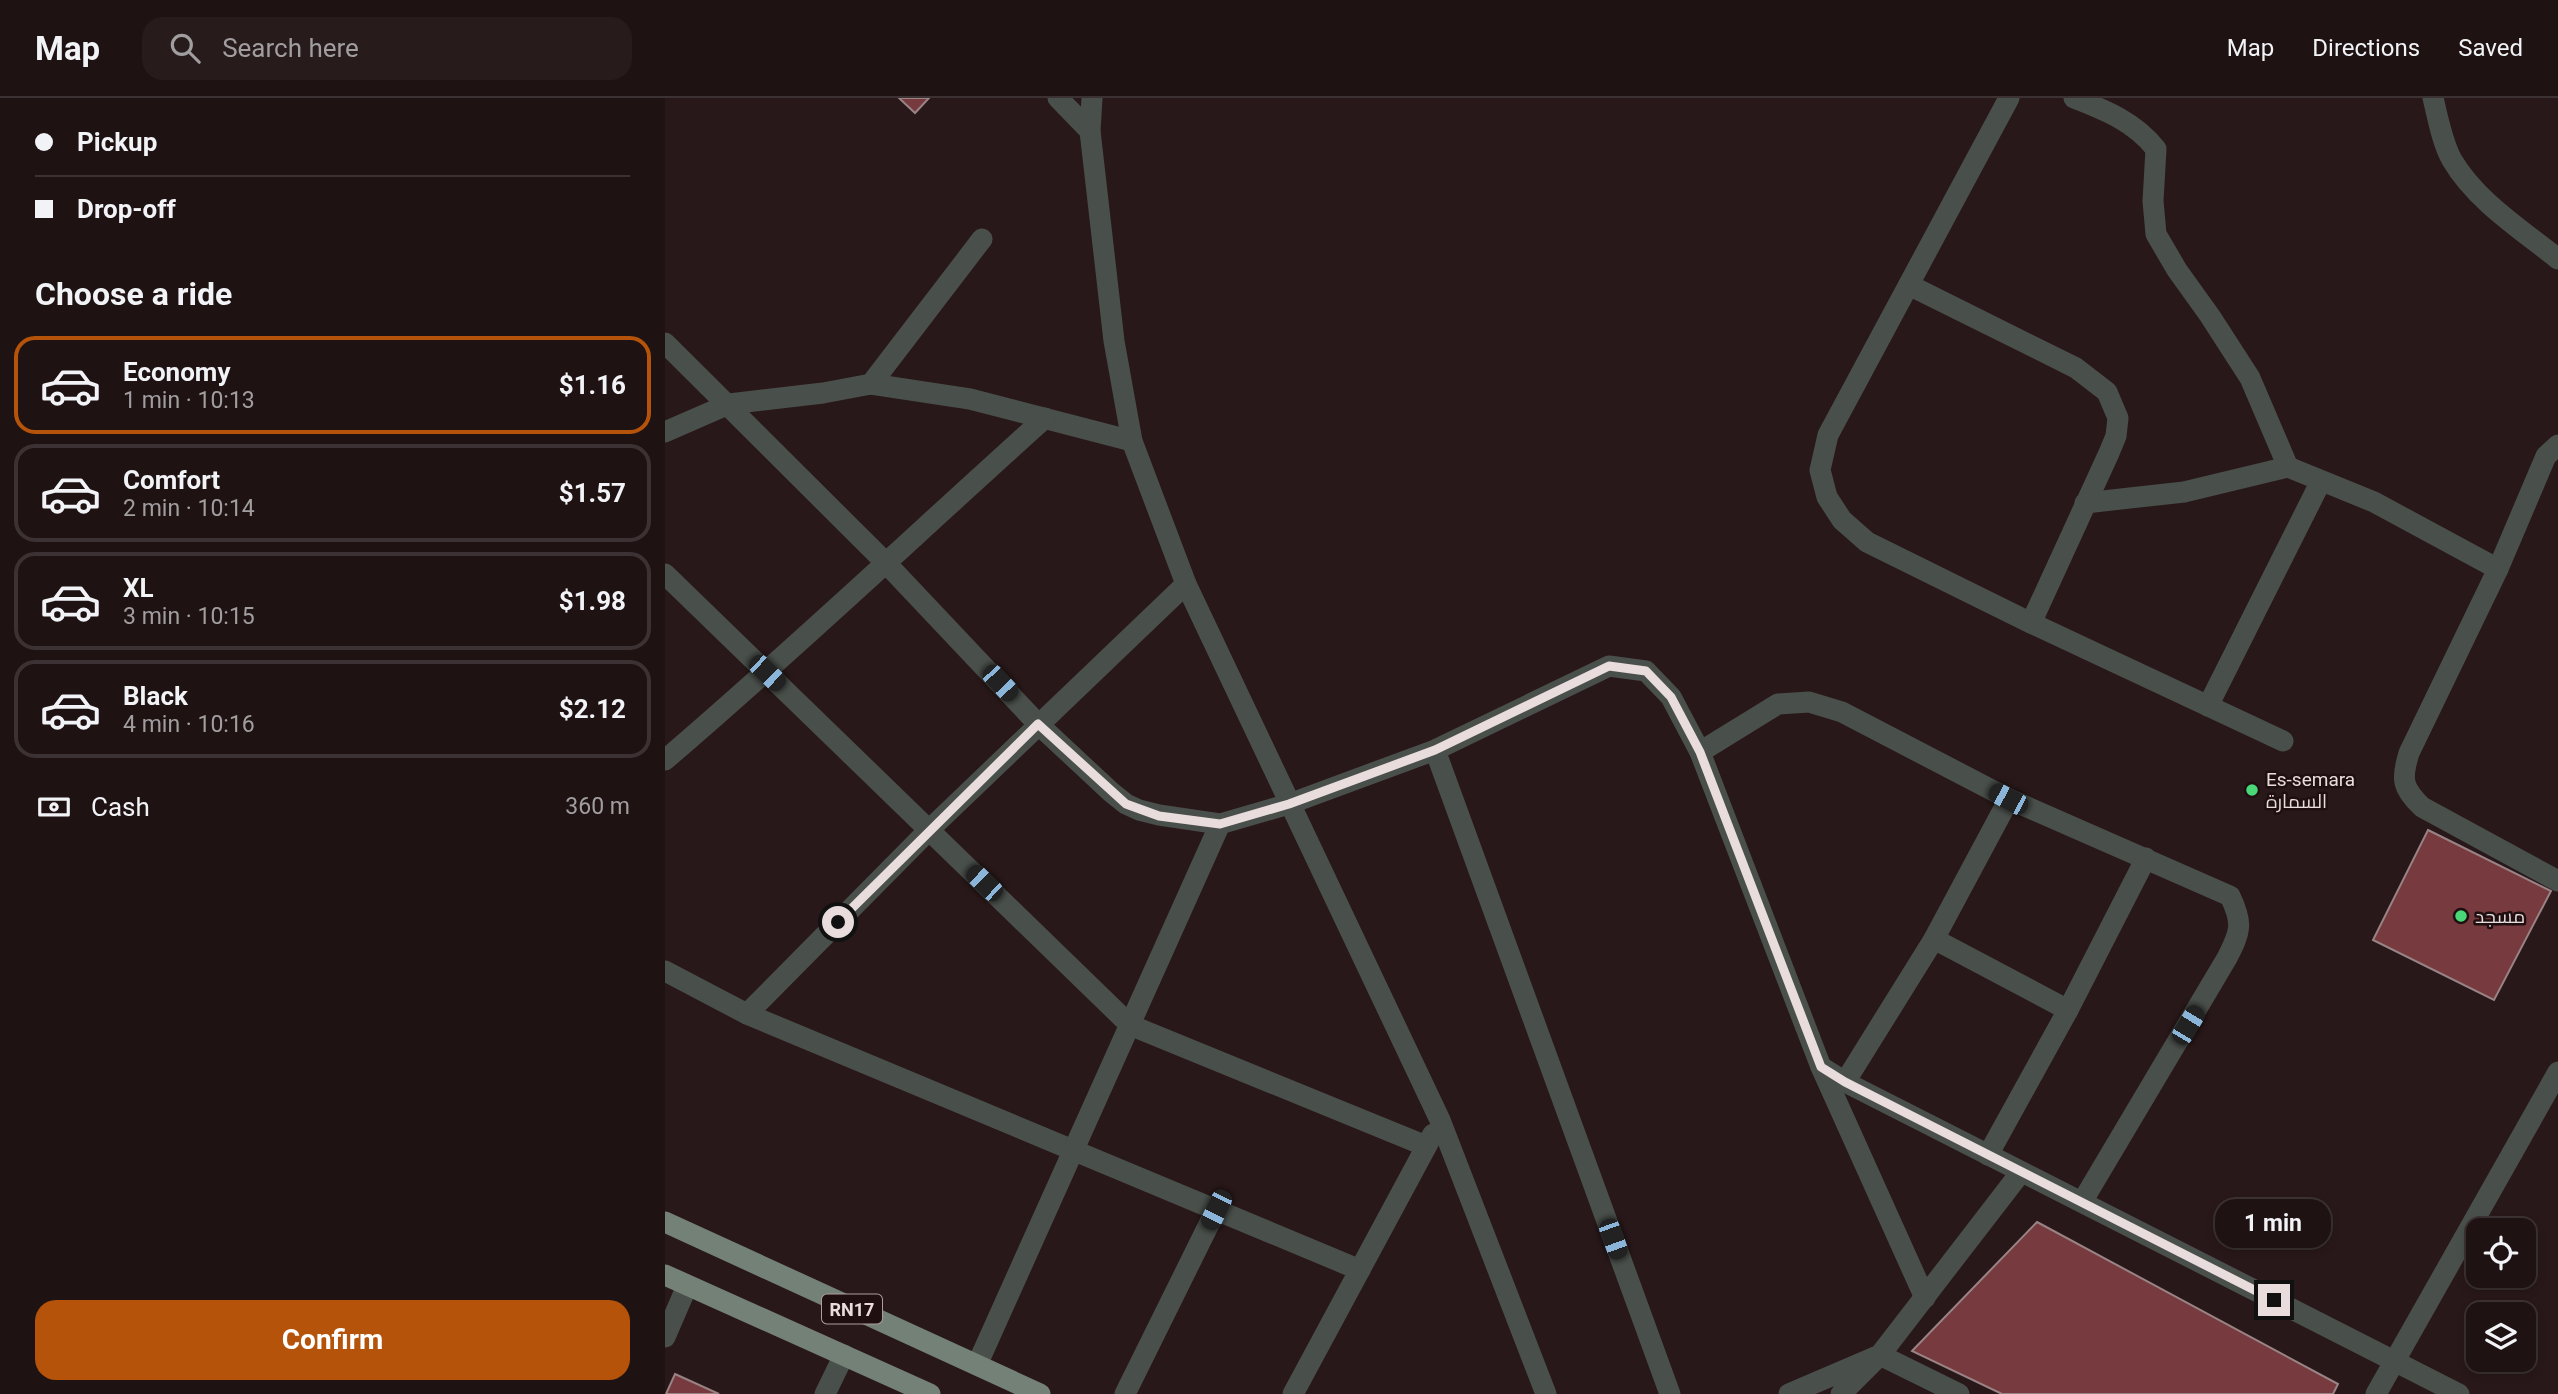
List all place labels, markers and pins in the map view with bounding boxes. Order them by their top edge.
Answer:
place label: Es-semara السمارة [2266,768,2355,813]
marker: Es-semara السمارة [2244,782,2260,798]
place label: مسجد [2475,905,2525,928]
marker: مسجد [2453,908,2469,924]

